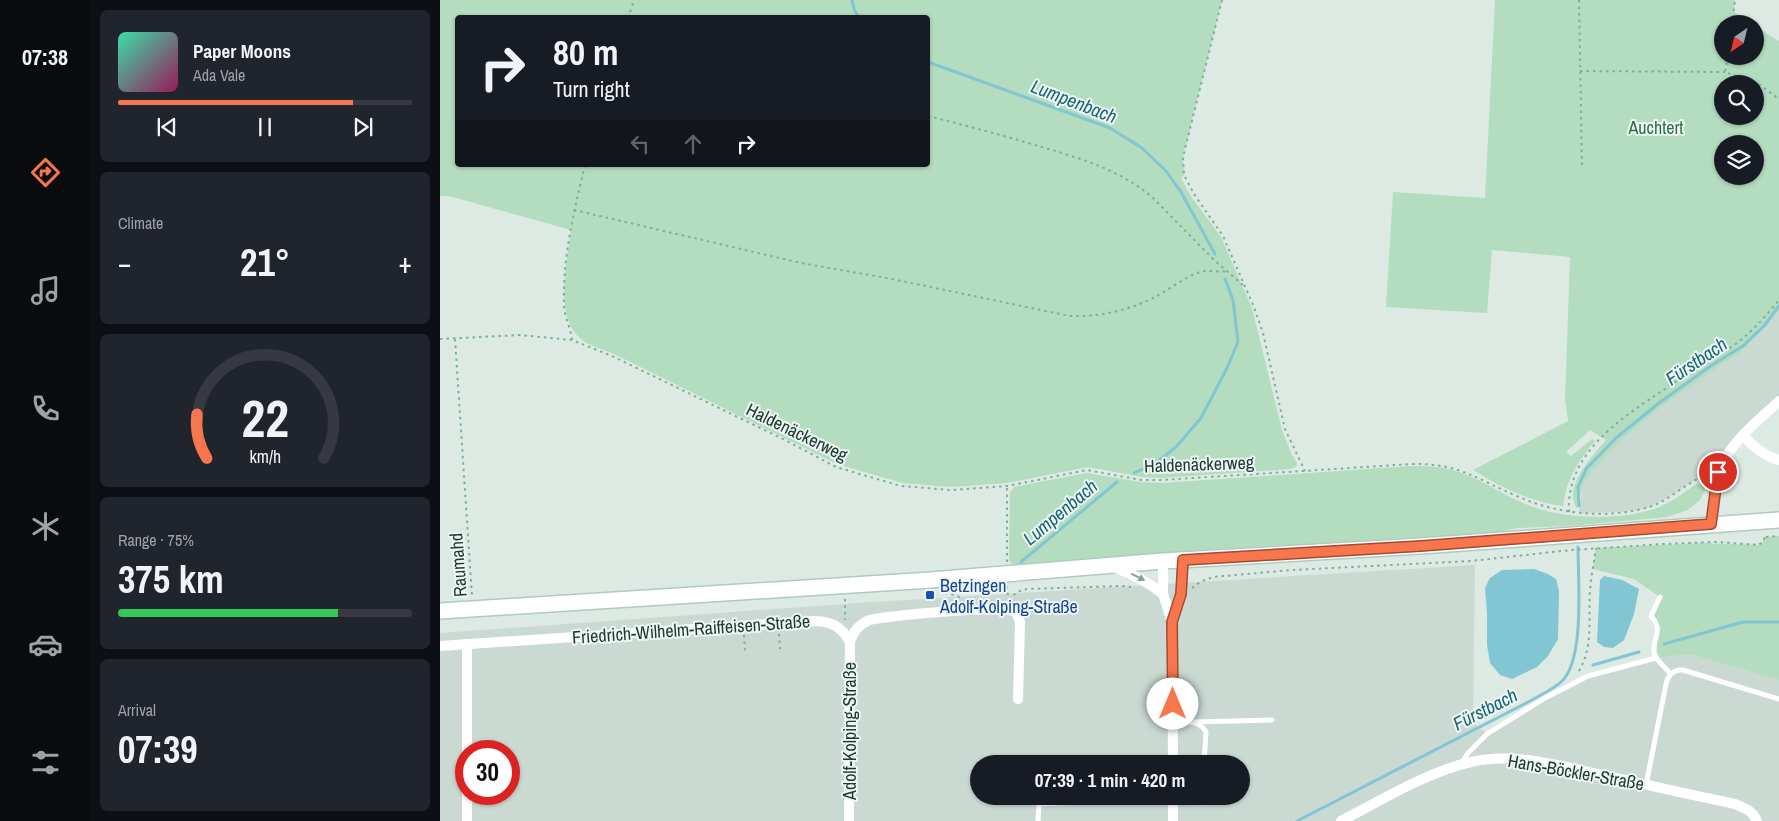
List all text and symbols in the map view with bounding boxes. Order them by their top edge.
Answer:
north arrow [1714,15,1764,65]
map controls [1714,15,1764,185]
text: 80 m [553,29,618,76]
icon: right [470,35,535,100]
text: Paper Moons [193,38,291,64]
text: 07:38 [22,42,68,72]
text: Ada Vale [193,64,245,86]
water label: Lumpenbach [1027,73,1121,129]
text: Turn right [553,74,630,104]
button: search [1714,75,1764,125]
icon: previous [153,113,181,141]
icon: pause [251,113,279,141]
icon: next [349,113,377,141]
park label: Auchtert [1628,115,1683,140]
icon: left [626,130,654,158]
icon: ahead [679,130,707,158]
icon: right [732,130,760,158]
button: layers [1714,135,1764,185]
icon: directions [28,155,63,190]
text: Climate [118,212,163,234]
text: 21° [240,237,290,288]
text: − [118,244,131,282]
text: + [399,244,412,282]
icon: music [28,273,63,308]
water label: Fürstbach [1660,331,1732,391]
text: 22 [241,383,289,453]
icon: phone [28,391,63,426]
street label: Haldenäckerweg [742,397,853,468]
text: km/h [249,445,281,469]
street label: Haldenäckerweg [1144,450,1255,478]
pin [1697,451,1739,493]
icon: arrive [1704,458,1732,486]
water label: Lumpenbach [1017,473,1103,551]
icon: climate [28,509,63,544]
text: Range · 75% [118,529,194,551]
street label: Raumahd [443,532,473,598]
text: 375 km [118,554,224,605]
place label: Betzingen Adolf-Kolping-Straße [939,573,1078,619]
one-way arrow [1131,573,1145,581]
marker: Betzingen Adolf-Kolping-Straße [924,589,936,601]
street label: Friedrich-Wilhelm-Raiffeisen-Straße [571,608,811,650]
icon: car [28,627,63,662]
street label: Adolf-Kolping-Straße [837,662,862,801]
position arrow [1146,677,1198,729]
water label: Fürstbach [1448,682,1522,736]
text: Arrival [118,699,156,721]
text: 07:39 [118,724,198,775]
speed limit sign: 30 [455,740,520,805]
icon: filters [28,745,63,780]
street label: Hans-Böckler-Straße [1506,748,1646,796]
text: 07:39 · 1 min · 420 m [1035,767,1185,793]

